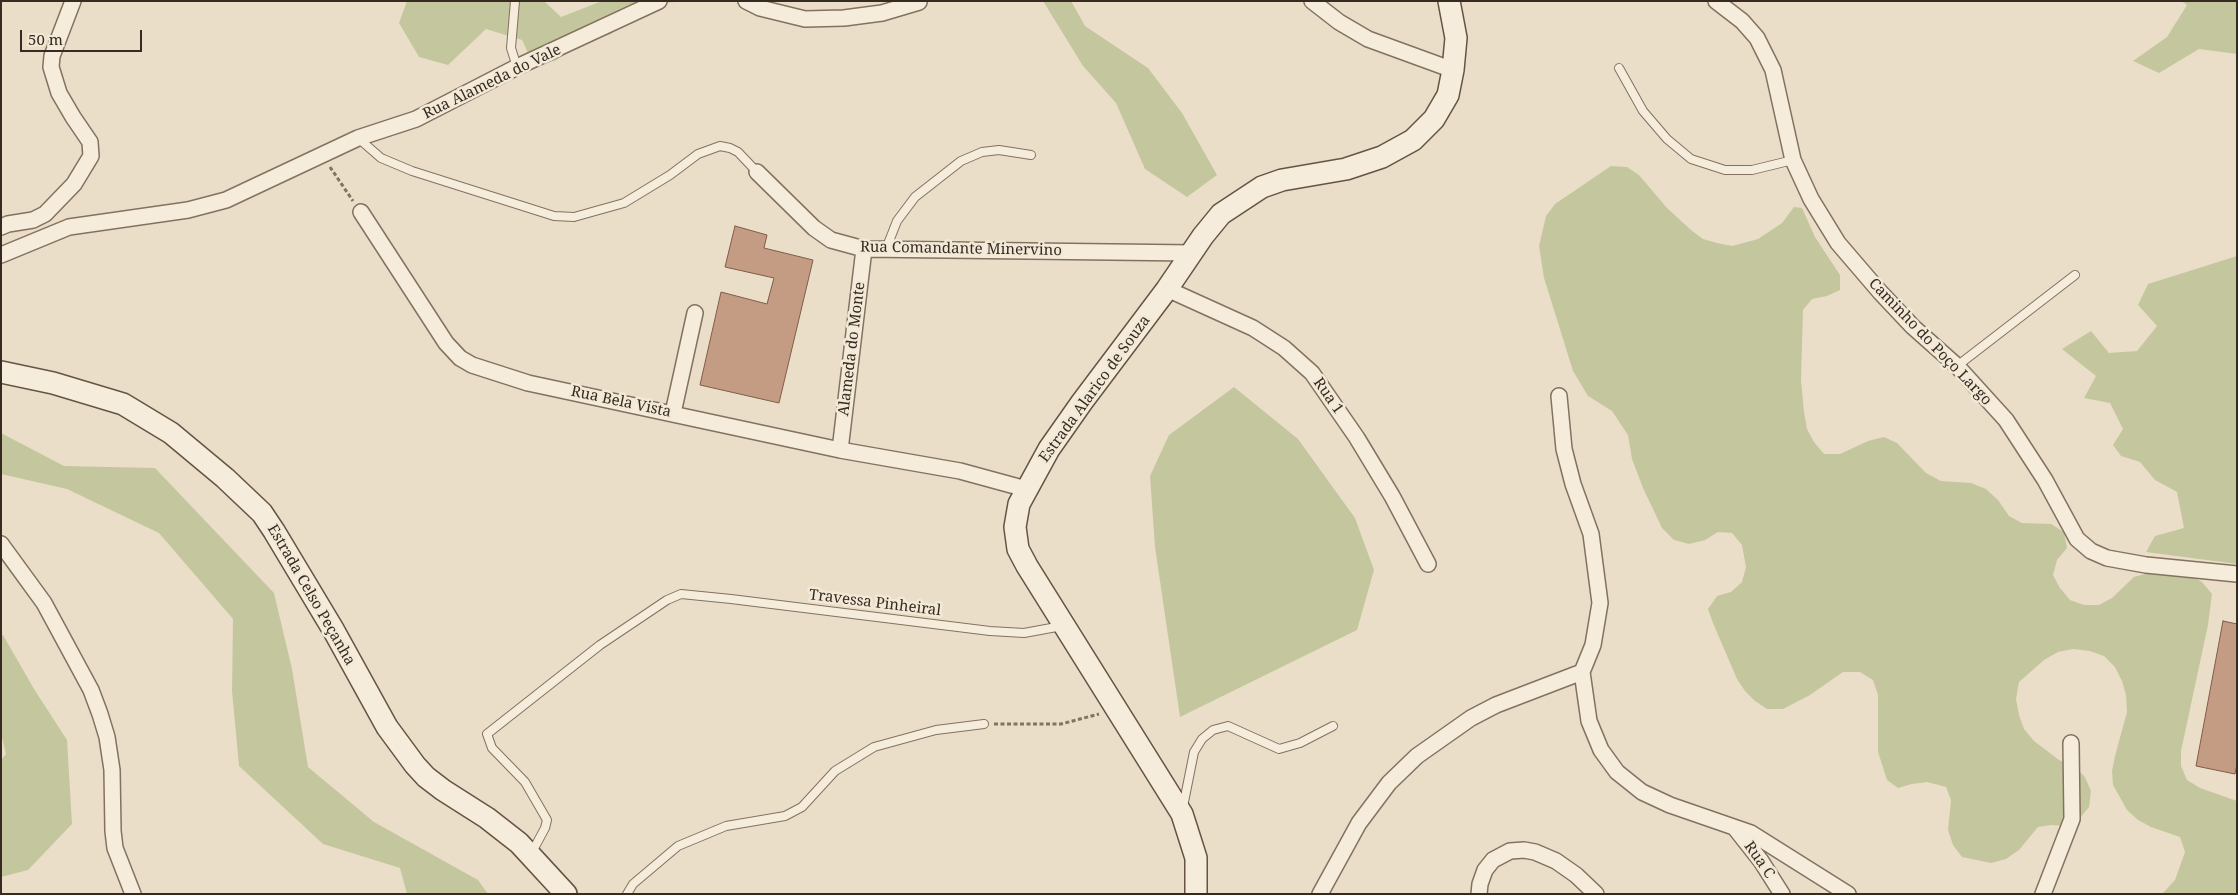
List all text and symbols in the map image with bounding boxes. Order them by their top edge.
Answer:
scale bar [22,20,145,52]
text: 50 m [28,29,63,49]
street label: Rua Alameda do Vale [420,41,564,123]
street label: Rua Comandante Minervino [860,238,1062,260]
street label: Caminho do Poço Largo [1865,275,1995,409]
street label: Alameda do Monte [835,281,869,417]
street label: Estrada Alarico de Souza [1036,312,1154,466]
street label: Rua 1 [1309,374,1347,418]
street label: Rua Bela Vista [569,383,673,421]
street label: Estrada Celso Peçanha [263,521,359,669]
street label: Travessa Pinheiral [808,586,942,620]
street label: Rua C [1740,838,1778,882]

